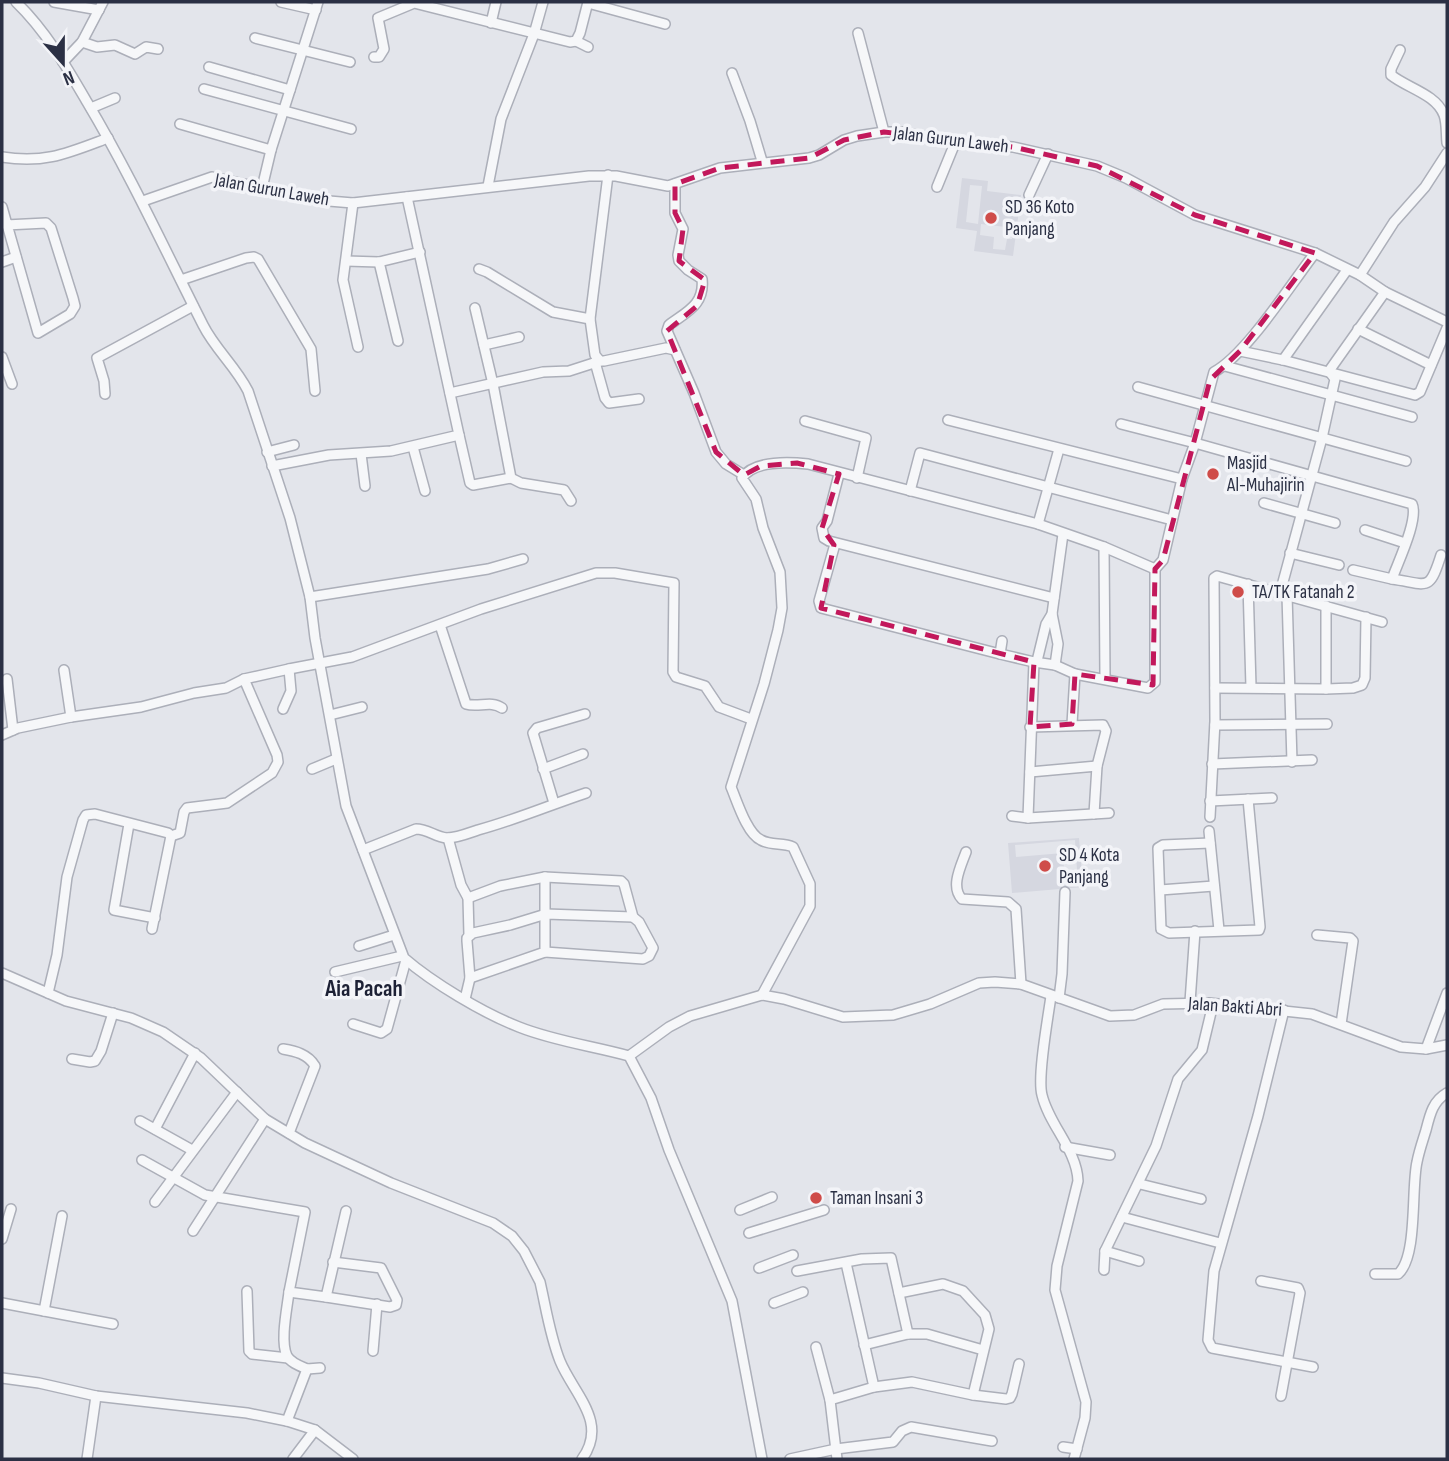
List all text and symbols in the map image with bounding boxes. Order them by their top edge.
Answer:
north arrow [28,28,98,98]
text: N [60,65,77,90]
street label: Jalan Gurun Laweh [891,121,1010,158]
street label: Jalan Gurun Laweh [212,168,331,211]
place label: SD 36 Koto Panjang [1005,196,1074,241]
marker: SD 36 Koto Panjang [983,210,999,226]
place label: Masjid Al-Muhajirin [1226,452,1305,497]
marker: Masjid Al-Muhajirin [1205,466,1221,482]
place label: TA/TK Fatanah 2 [1252,581,1355,604]
marker: TA/TK Fatanah 2 [1230,584,1246,600]
place label: SD 4 Kota Panjang [1059,844,1120,889]
marker: SD 4 Kota Panjang [1037,858,1053,874]
district label: Aia Pacah [324,975,403,1003]
street label: Jalan Bakti Abri [1186,992,1283,1022]
place label: Taman Insani 3 [830,1187,923,1210]
marker: Taman Insani 3 [808,1190,824,1206]

